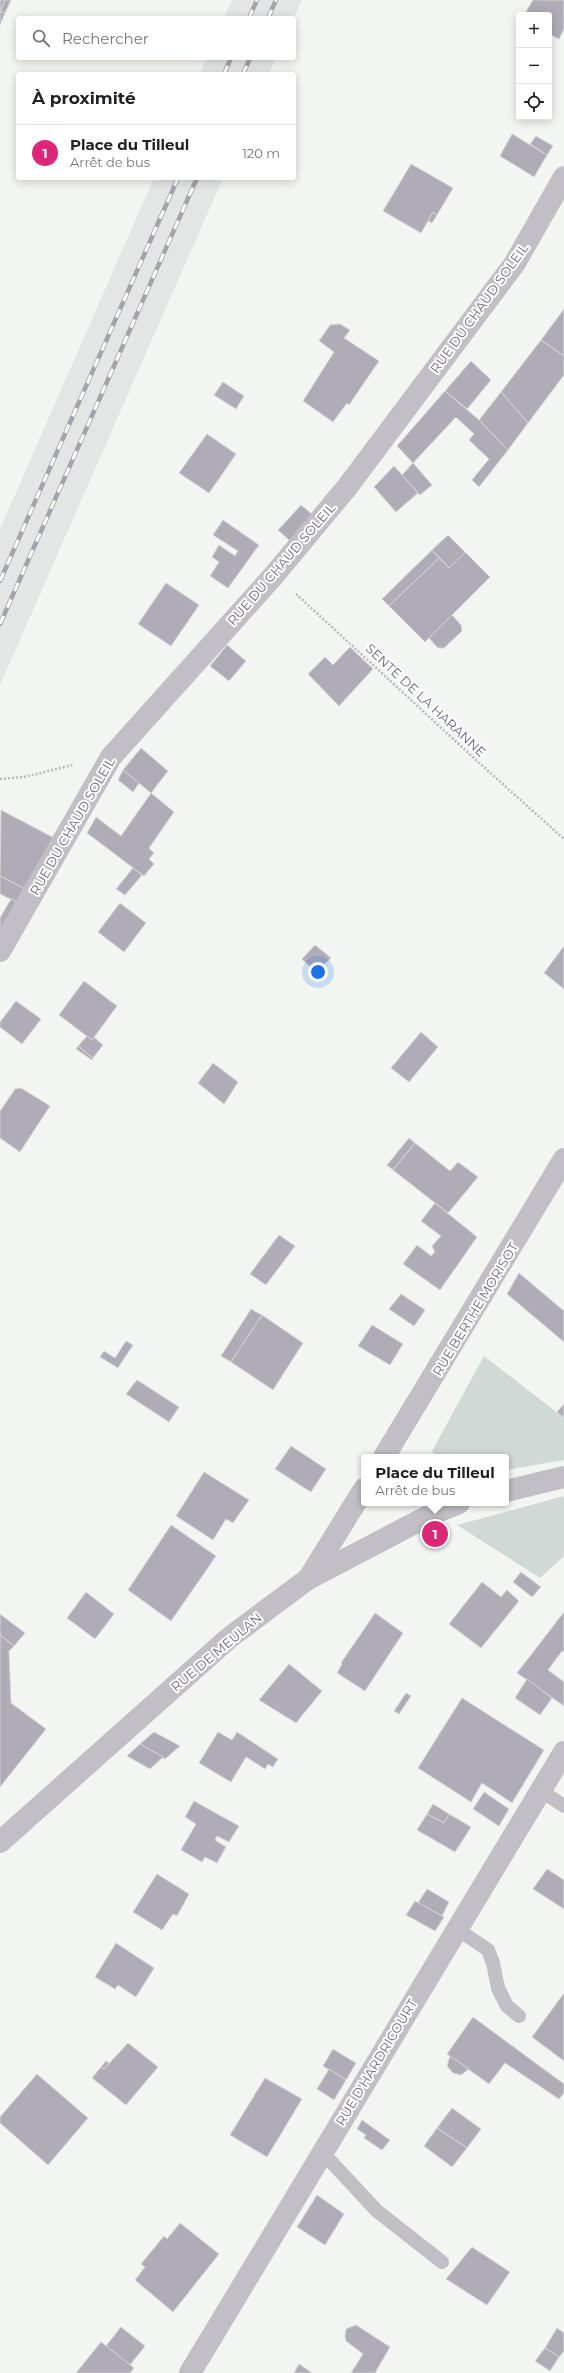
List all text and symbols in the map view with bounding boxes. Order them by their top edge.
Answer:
map controls [516,12,552,120]
button: + [516,12,552,48]
search box [16,16,296,60]
icon: search [30,27,52,49]
text: Rechercher [62,29,149,48]
button: − [516,48,552,84]
button: locate [516,84,552,120]
text: À proximité [32,88,136,108]
text: Place du Tilleul [70,135,189,154]
text: 1 [42,145,48,161]
text: 120 m [242,145,280,161]
text: Arrêt de bus [70,154,150,170]
street label: RUE DU CHAUD SOLEIL [427,240,532,376]
street label: RUE DU CHAUD SOLEIL [224,499,339,628]
street label: SENTE DE LA HARANNE [363,640,489,760]
street label: RUE DU CHAUD SOLEIL [26,754,118,898]
your location [308,962,328,982]
street label: RUE BERTHE MORISOT [429,1239,521,1379]
popup [361,1454,509,1506]
text: Place du Tilleul [375,1463,495,1482]
text: Arrêt de bus [375,1482,455,1498]
pin: 1 [422,1519,448,1549]
street label: RUE DE MEULAN [167,1609,265,1695]
street label: RUE D'HARDRICOURT [332,1995,420,2128]

